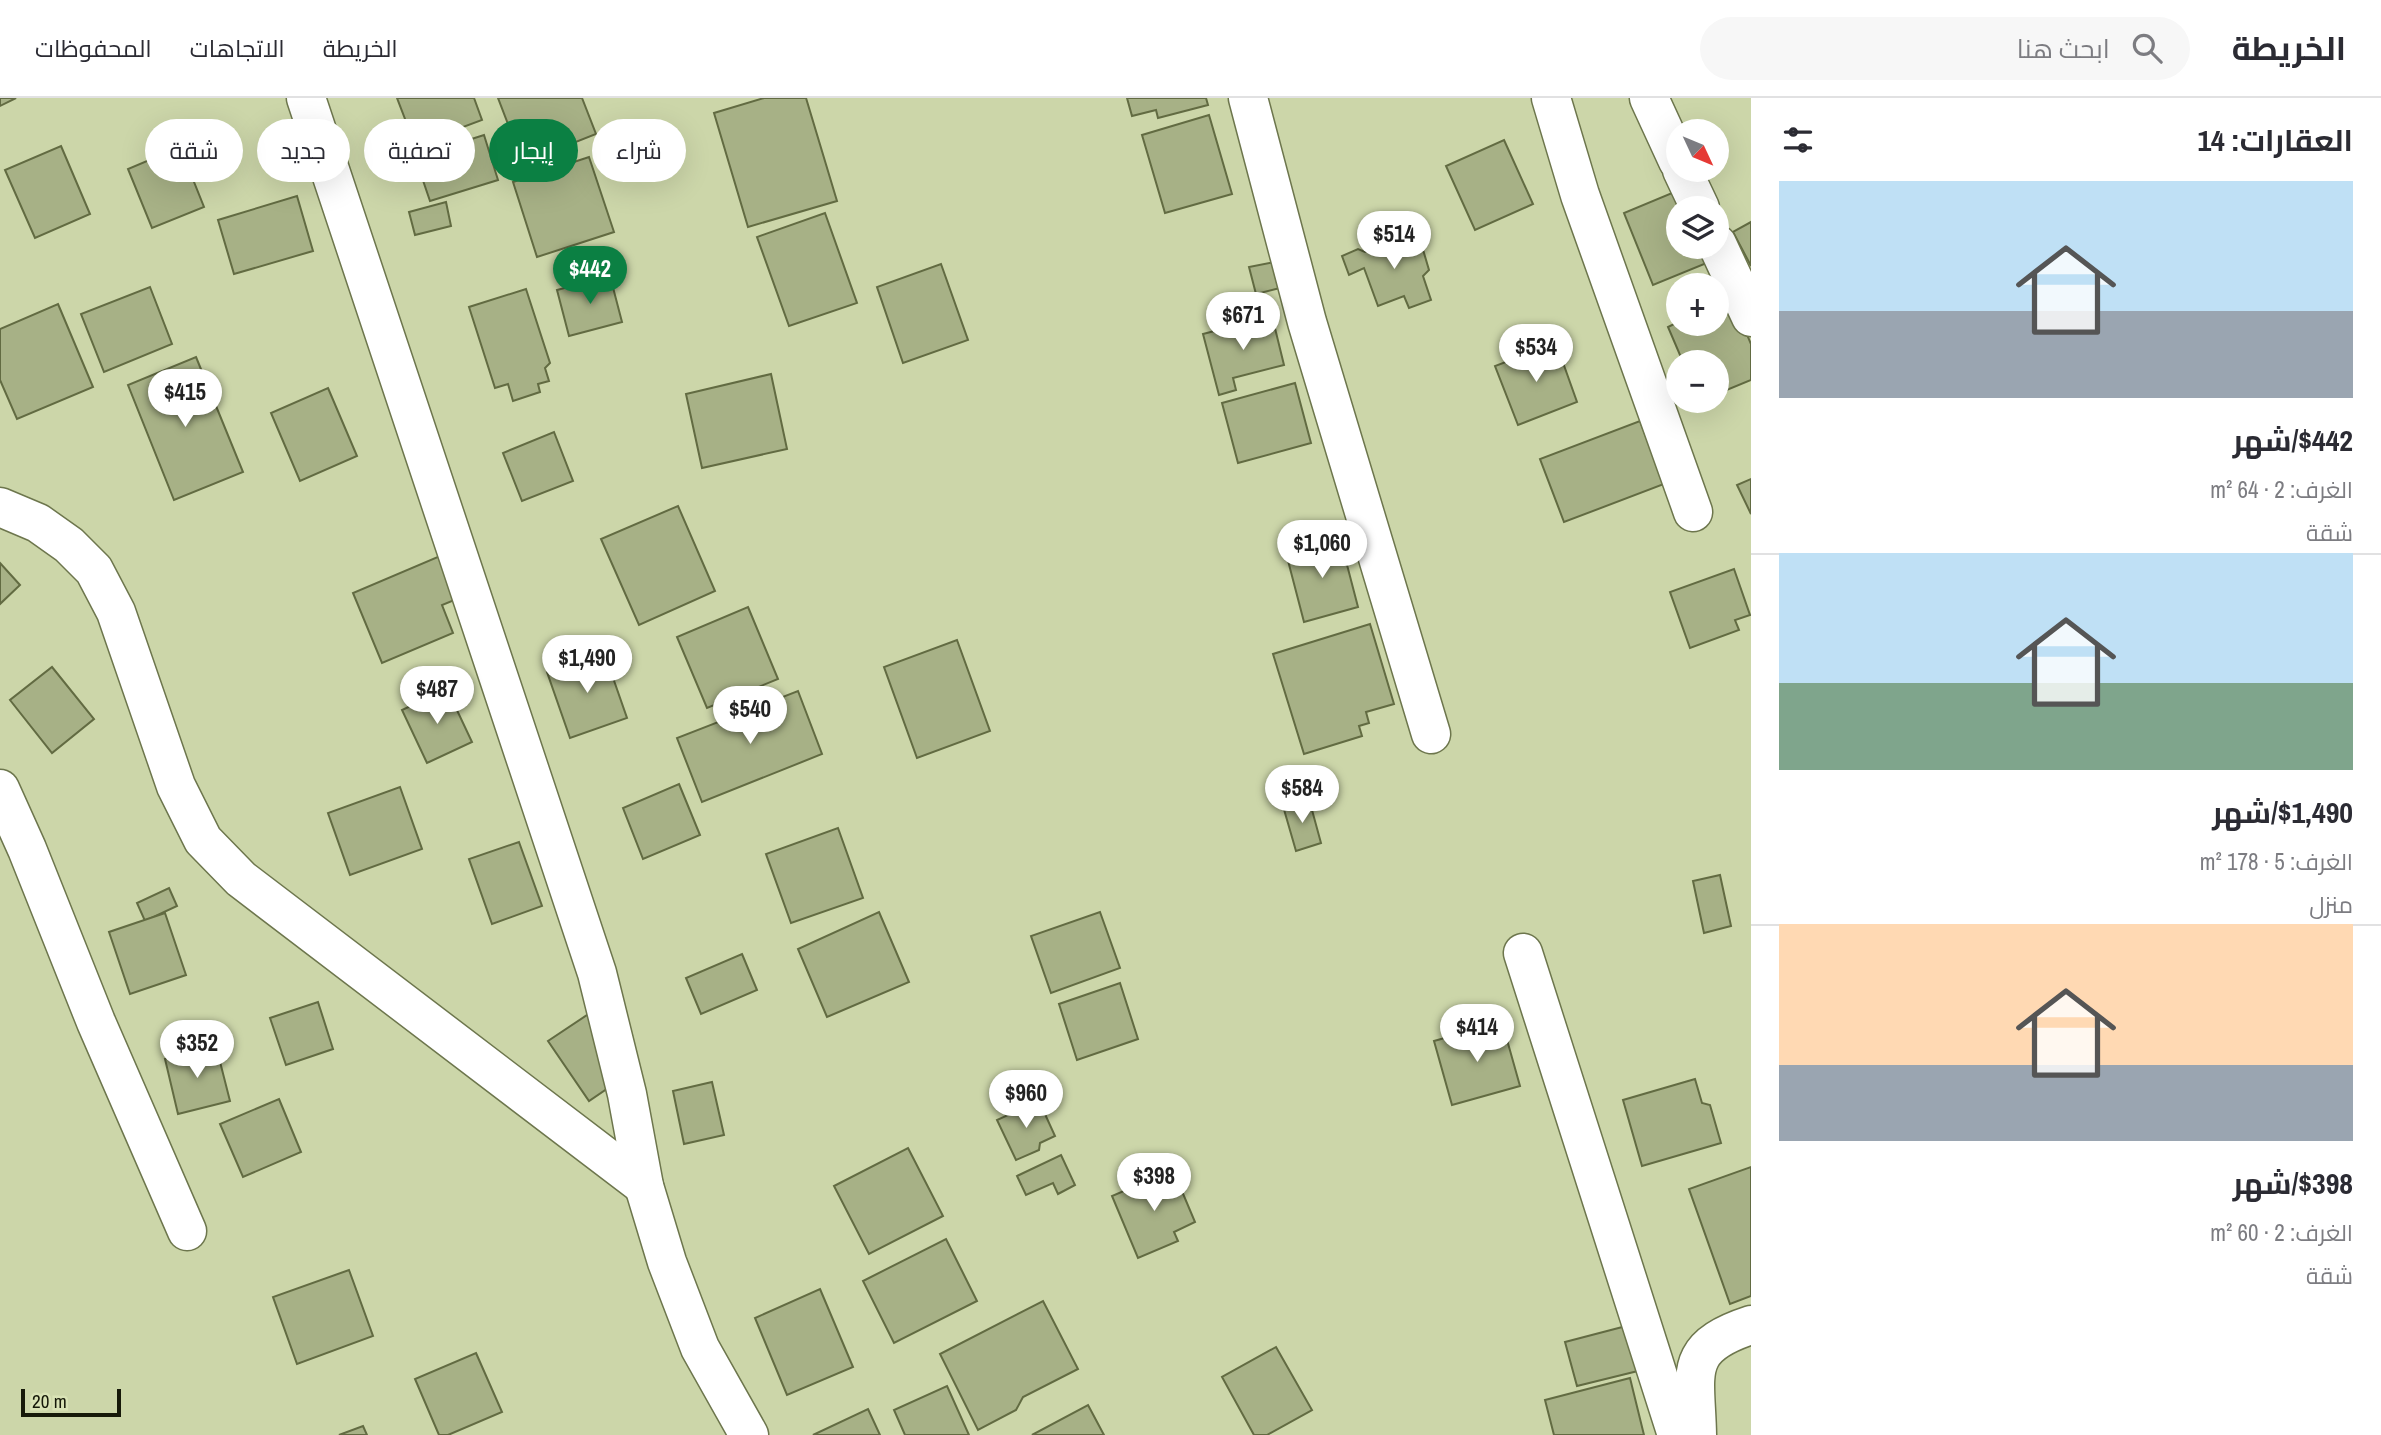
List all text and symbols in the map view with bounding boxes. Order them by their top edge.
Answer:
search box [1700,17,2190,80]
text: الخريطة [2232,26,2346,70]
icon: search [2128,29,2166,67]
text: ابحث هنا [2017,31,2110,66]
text: المحفوظات [35,32,152,64]
text: الاتجاهات [190,32,285,64]
text: الخريطة [323,32,398,64]
chip: شقة [145,119,243,182]
chip: جديد [257,119,350,182]
chip: تصفية [364,119,475,182]
chip: إيجار [489,119,578,182]
chip: شراء [592,119,686,182]
north arrow [1666,119,1729,182]
map controls [1666,119,1729,413]
text: العقارات: 14 [2197,120,2353,160]
icon: filters [1779,121,1817,159]
button: layers [1666,196,1729,259]
pin: $514 [1353,212,1435,271]
text: $514 [1373,218,1415,249]
icon: home [2003,227,2129,353]
pin: $442 [549,246,631,306]
text: $442 [569,253,611,284]
button: + [1666,273,1729,336]
pin: $671 [1202,292,1284,352]
text: $671 [1222,299,1264,330]
pin: $534 [1495,324,1577,384]
text: $534 [1515,331,1557,362]
button: − [1666,350,1729,413]
pin: $415 [144,370,226,429]
text: $415 [164,376,206,407]
text: $442/شهر [2233,420,2353,460]
text: الغرف: 2 · 64 m² [2210,474,2353,505]
text: شقة [2306,517,2353,548]
pin: $1,060 [1265,520,1379,580]
text: $1,060 [1293,527,1351,558]
icon: home [2003,599,2129,725]
pin: $1,490 [530,636,644,695]
text: $1,490 [558,642,616,673]
pin: $487 [396,666,478,726]
text: $487 [416,673,458,704]
pin: $540 [709,686,791,746]
text: $540 [729,693,771,724]
pin: $584 [1261,766,1343,825]
text: $584 [1281,772,1323,803]
text: $1,490/شهر [2212,792,2353,832]
text: الغرف: 5 · 178 m² [2200,846,2353,877]
text: منزل [2309,889,2353,920]
icon: home [2003,970,2129,1096]
pin: $414 [1436,1004,1518,1064]
text: $414 [1456,1011,1498,1042]
pin: $352 [156,1020,238,1080]
text: $352 [176,1027,218,1058]
pin: $960 [985,1070,1067,1130]
text: $960 [1005,1077,1047,1108]
pin: $398 [1113,1154,1195,1213]
text: $398 [1133,1160,1175,1191]
text: $398/شهر [2233,1163,2353,1203]
text: الغرف: 2 · 60 m² [2210,1217,2353,1248]
text: شقة [2306,1260,2353,1291]
scale bar [21,1386,121,1418]
text: 20 m [32,1388,67,1414]

